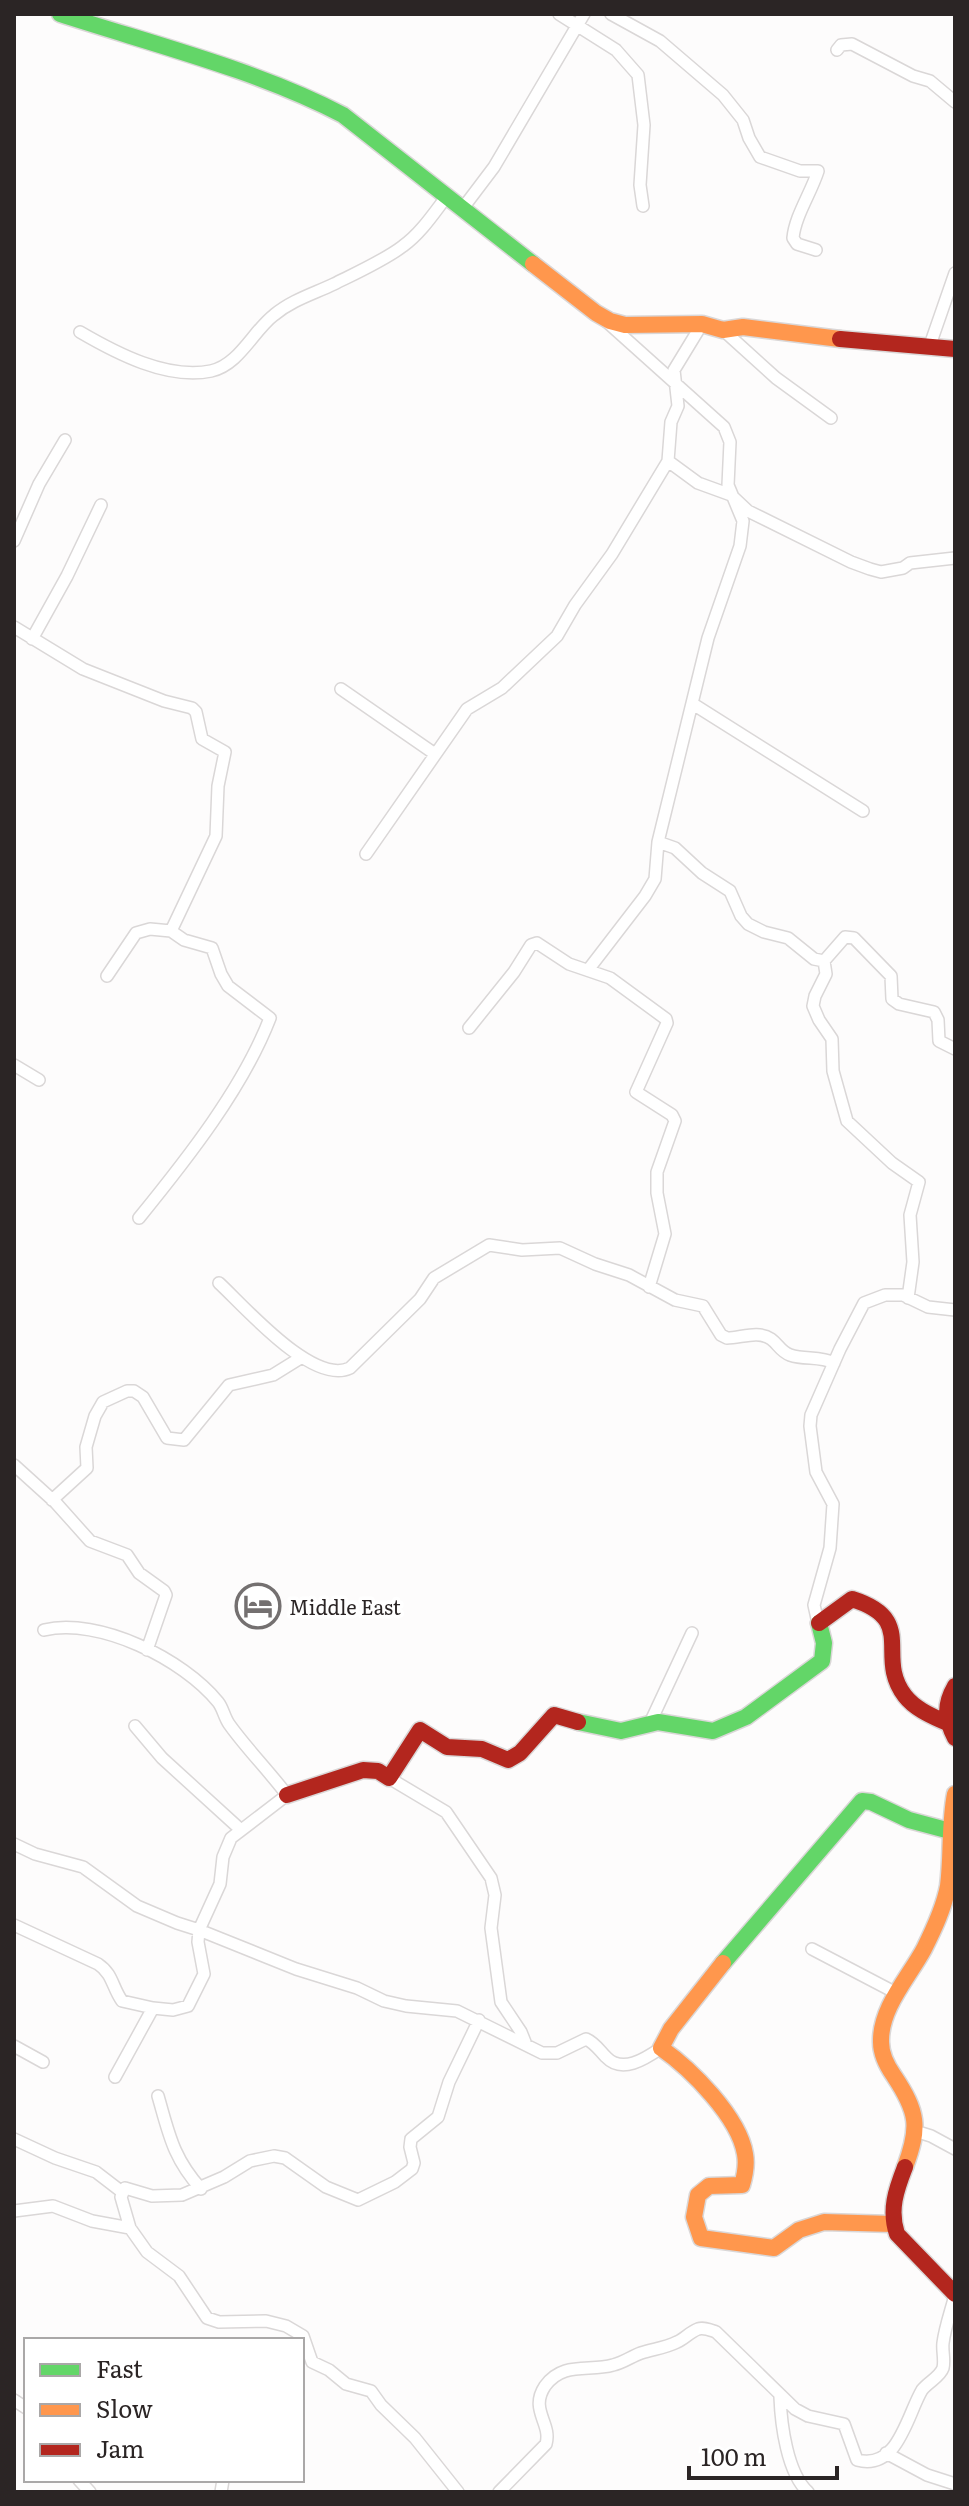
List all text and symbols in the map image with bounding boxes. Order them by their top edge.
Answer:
hotel icon: Middle East [234,1582,282,1630]
place label: Middle East [289,1591,401,1621]
legend [24,2338,304,2482]
text: Fast [96,2350,143,2385]
text: Slow [96,2390,153,2425]
text: Jam [96,2430,144,2465]
scale bar [689,2430,837,2480]
text: 100 m [701,2438,767,2473]

